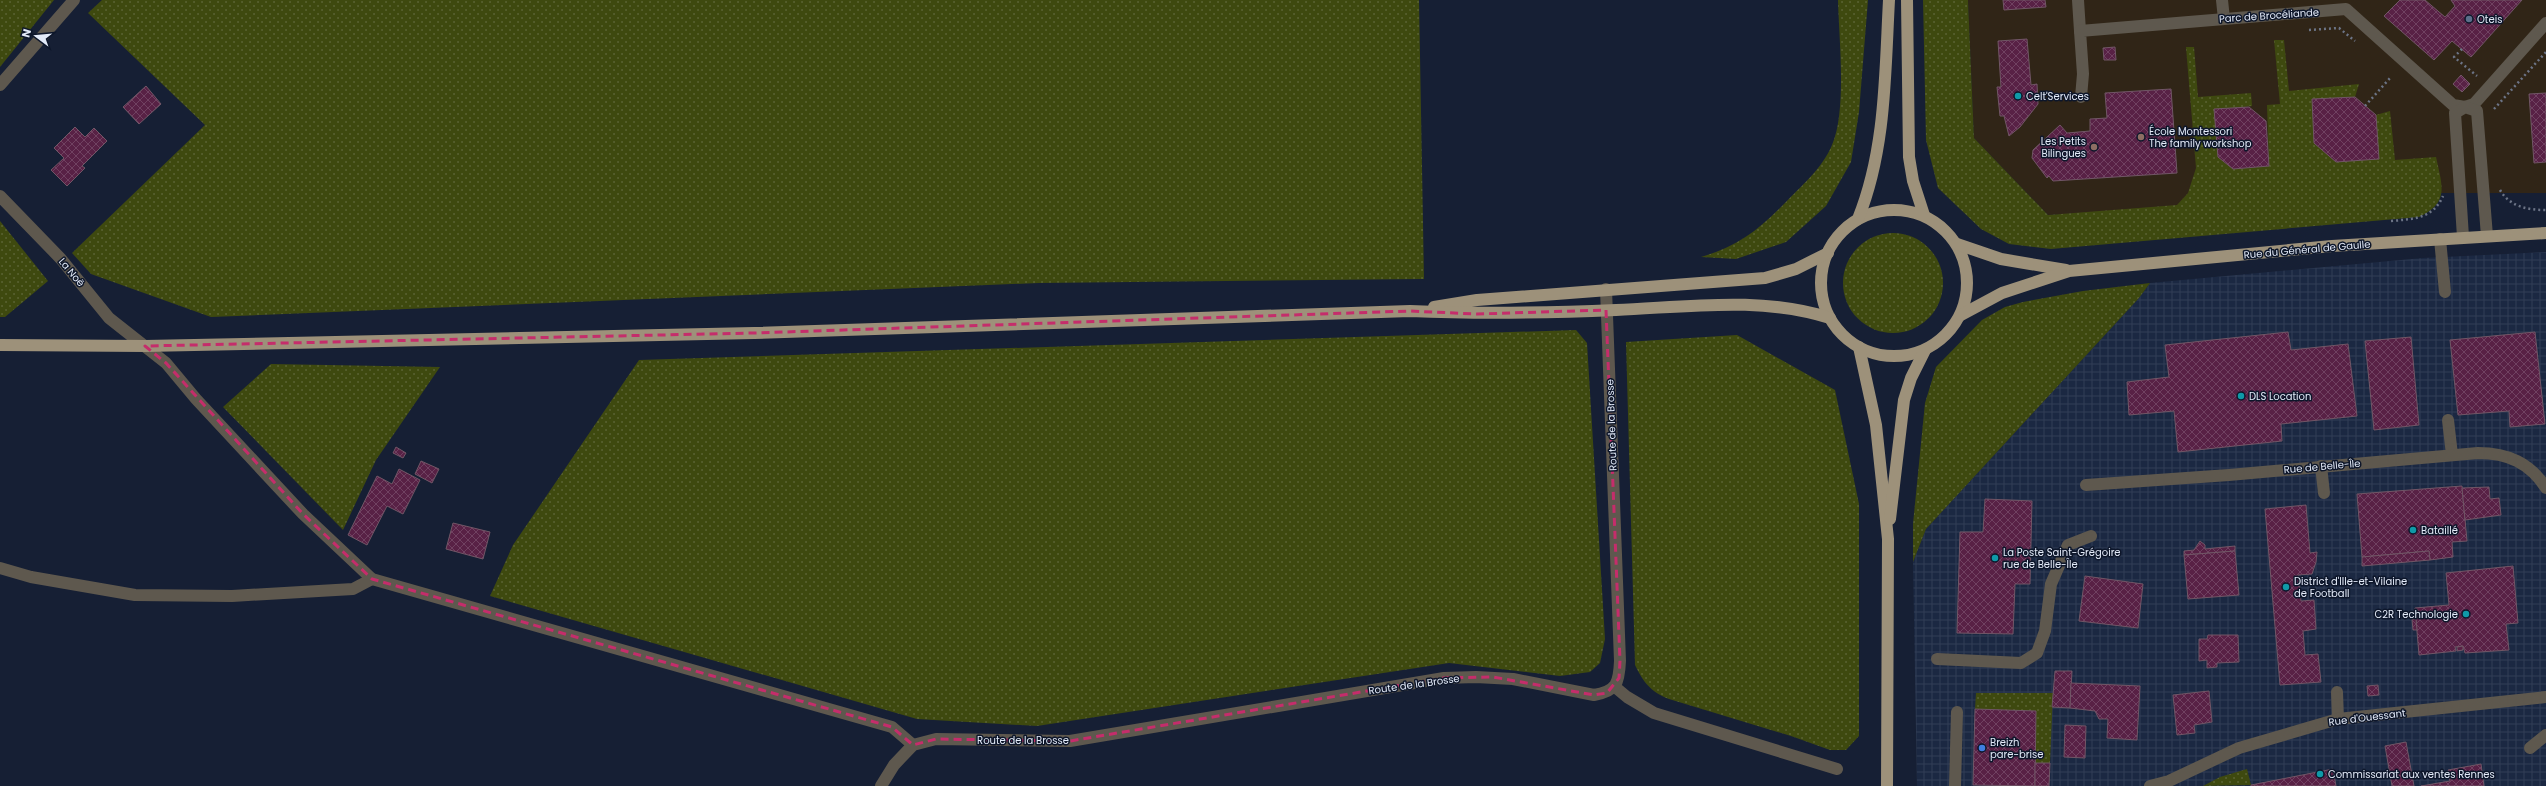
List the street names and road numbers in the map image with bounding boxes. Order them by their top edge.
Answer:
street label: Parc de Brocéliande [2219,5,2320,26]
street label: Rue du Général de Gaulle [2243,236,2371,263]
street label: La Noë [55,255,88,290]
street label: Route de la Brosse [1602,379,1621,471]
street label: Rue de Belle-Île [2283,456,2361,477]
street label: Route de la Brosse [1368,671,1461,698]
street label: Rue d'Ouessant [2328,705,2407,730]
street label: Route de la Brosse [977,733,1069,748]

